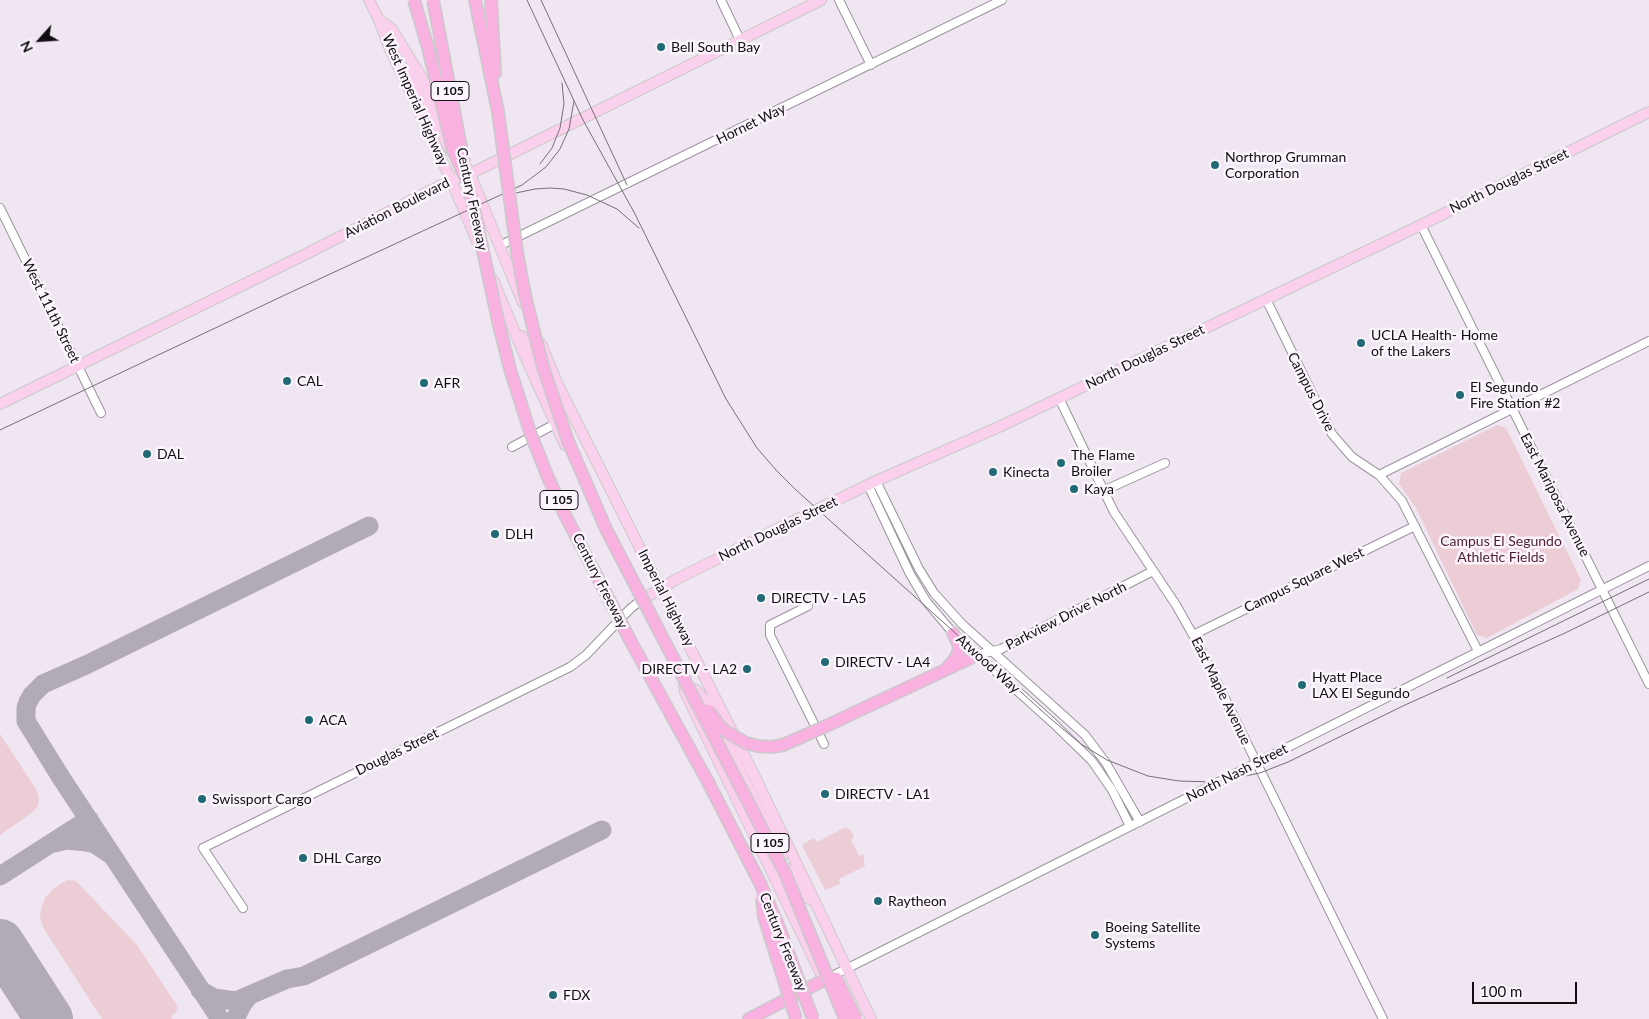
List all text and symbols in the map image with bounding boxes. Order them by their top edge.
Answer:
north arrow [15,15,65,65]
street label: West Imperial Highway [378,31,452,169]
text: N [16,38,36,55]
place label: Bell South Bay [671,39,760,55]
marker: Bell South Bay [655,41,667,53]
road number: I 105 [431,82,469,100]
street label: Hornet Way [714,100,788,148]
street label: North Douglas Street [1447,145,1571,217]
street label: Century Freeway [453,146,491,252]
place label: Northrop Grumman Corporation [1225,149,1346,182]
marker: Northrop Grumman Corporation [1209,159,1221,171]
street label: Aviation Boulevard [341,174,453,242]
street label: West 111th Street [19,256,83,366]
street label: North Douglas Street [1083,321,1207,393]
place label: UCLA Health- Home of the Lakers [1371,327,1498,360]
marker: UCLA Health- Home of the Lakers [1355,337,1367,349]
street label: Campus Drive [1284,350,1338,434]
place label: CAL [297,373,323,389]
marker: CAL [281,375,293,387]
place label: AFR [434,375,460,391]
marker: AFR [418,377,430,389]
place label: El Segundo Fire Station #2 [1470,379,1560,412]
marker: El Segundo Fire Station #2 [1454,389,1466,401]
street label: East Mariposa Avenue [1517,430,1593,560]
place label: DAL [157,446,184,462]
place label: The Flame Broiler [1071,447,1135,480]
marker: DAL [141,448,153,460]
marker: The Flame Broiler [1055,457,1067,469]
place label: Kinecta [1003,464,1050,480]
marker: Kinecta [987,466,999,478]
place label: Kaya [1084,481,1114,497]
marker: Kaya [1068,483,1080,495]
road number: I 105 [540,490,578,510]
street label: North Douglas Street [716,493,840,565]
place label: DLH [505,526,534,542]
marker: DLH [489,528,501,540]
street label: Century Freeway [569,530,631,632]
park label: Campus El Segundo Athletic Fields [1440,533,1562,566]
street label: Campus Square West [1241,544,1367,616]
street label: Imperial Highway [634,547,698,649]
street label: Parkview Drive North [1003,578,1129,654]
place label: DIRECTV - LA5 [771,590,866,606]
marker: DIRECTV - LA5 [755,592,767,604]
street label: Atwood Way [953,631,1023,697]
street label: East Maple Avenue [1188,634,1254,748]
place label: DIRECTV - LA4 [835,654,930,670]
marker: DIRECTV - LA4 [819,656,831,668]
place label: DIRECTV - LA2 [642,661,737,677]
marker: DIRECTV - LA2 [741,663,753,675]
place label: Hyatt Place LAX El Segundo [1312,669,1410,702]
marker: Hyatt Place LAX El Segundo [1296,679,1308,691]
place label: ACA [319,712,347,728]
marker: ACA [303,714,315,726]
street label: Douglas Street [353,725,441,779]
street label: North Nash Street [1183,740,1291,806]
place label: DIRECTV - LA1 [835,786,930,802]
marker: DIRECTV - LA1 [819,788,831,800]
place label: Swissport Cargo [212,791,312,807]
marker: Swissport Cargo [196,793,208,805]
road number: I 105 [751,834,789,852]
place label: DHL Cargo [313,850,381,866]
marker: DHL Cargo [297,852,309,864]
street label: Century Freeway [756,890,810,994]
place label: Raytheon [888,893,947,909]
marker: Raytheon [872,895,884,907]
place label: Boeing Satellite Systems [1105,919,1200,952]
marker: Boeing Satellite Systems [1089,929,1101,941]
scale bar [1474,972,1579,1004]
text: 100 m [1480,982,1522,1000]
place label: FDX [563,987,590,1003]
marker: FDX [547,989,559,1001]

